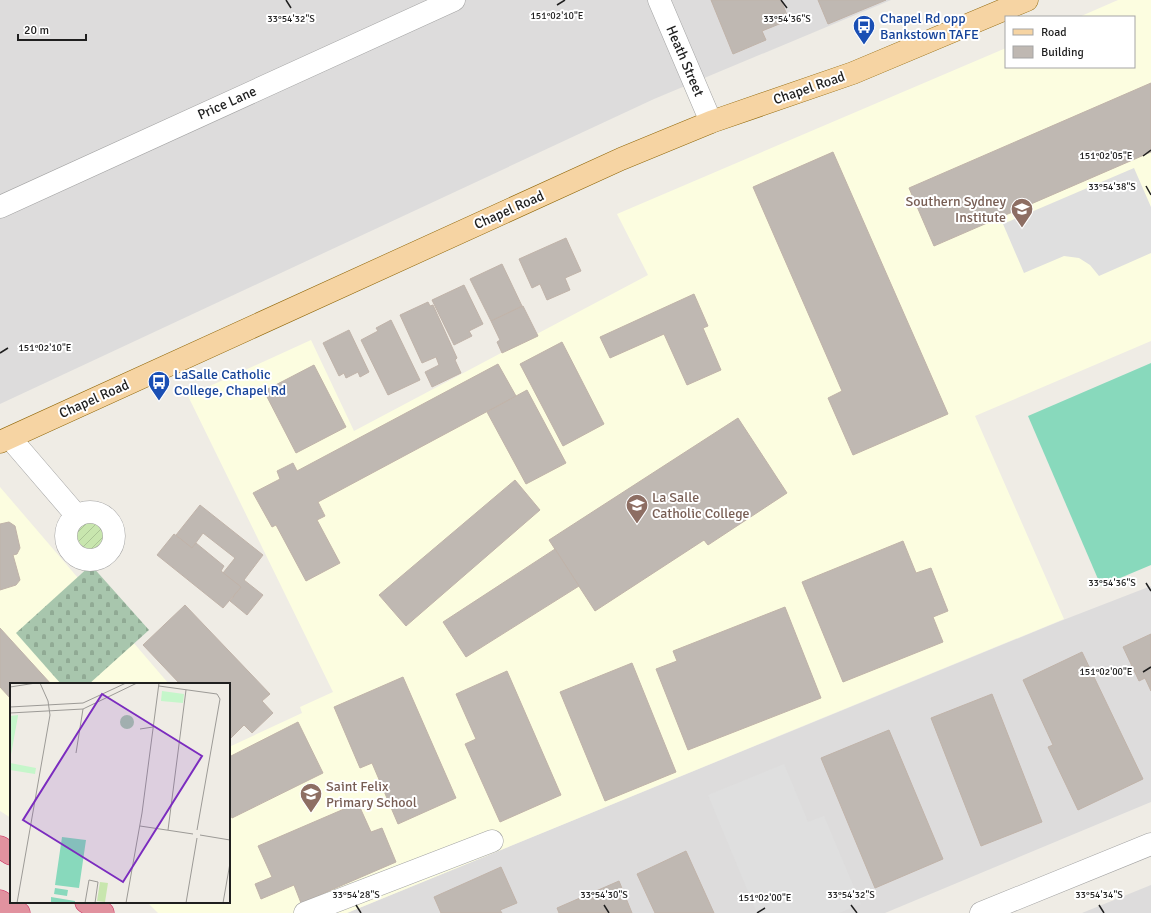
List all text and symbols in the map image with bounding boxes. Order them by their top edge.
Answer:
text: 151°02'10"E [530,10,584,22]
place label: Chapel Rd opp Bankstown TAFE [880,10,979,43]
text: 33°54'32"S [267,13,315,25]
text: 33°54'36"S [763,13,811,25]
bus stop icon: Chapel Rd opp Bankstown TAFE [851,13,877,46]
scale bar [18,16,86,42]
legend [1005,16,1135,68]
text: 20 m [24,23,49,38]
street label: Heath Street [662,23,708,99]
text: Road [1041,25,1067,40]
text: Building [1041,45,1084,60]
street label: Chapel Road [771,68,847,108]
street label: Price Lane [195,83,259,123]
text: 151°02'05"E [1079,150,1133,162]
text: 33°54'38"S [1088,181,1136,193]
street label: Chapel Road [471,187,547,233]
place label: Southern Sydney Institute [906,193,1006,226]
school or university icon: Southern Sydney Institute [1009,196,1035,229]
text: 151°02'10"E [18,342,72,354]
place label: LaSalle Catholic College, Chapel Rd [174,366,286,399]
bus stop icon: LaSalle Catholic College, Chapel Rd [146,369,172,402]
street label: Chapel Road [56,376,132,422]
place label: La Salle Catholic College [652,489,750,522]
school or university icon: La Salle Catholic College [624,492,650,525]
text: 33°54'36"S [1088,577,1136,589]
text: 151°02'00"E [1079,666,1133,678]
inset map [10,683,230,903]
place label: Saint Felix Primary School [326,778,417,811]
school or university icon: Saint Felix Primary School [298,781,324,814]
text: 33°54'28"S [332,889,380,901]
text: 33°54'30"S [580,889,628,901]
text: 33°54'32"S [827,889,875,901]
text: 33°54'34"S [1075,889,1123,901]
text: 151°02'00"E [738,892,792,904]

